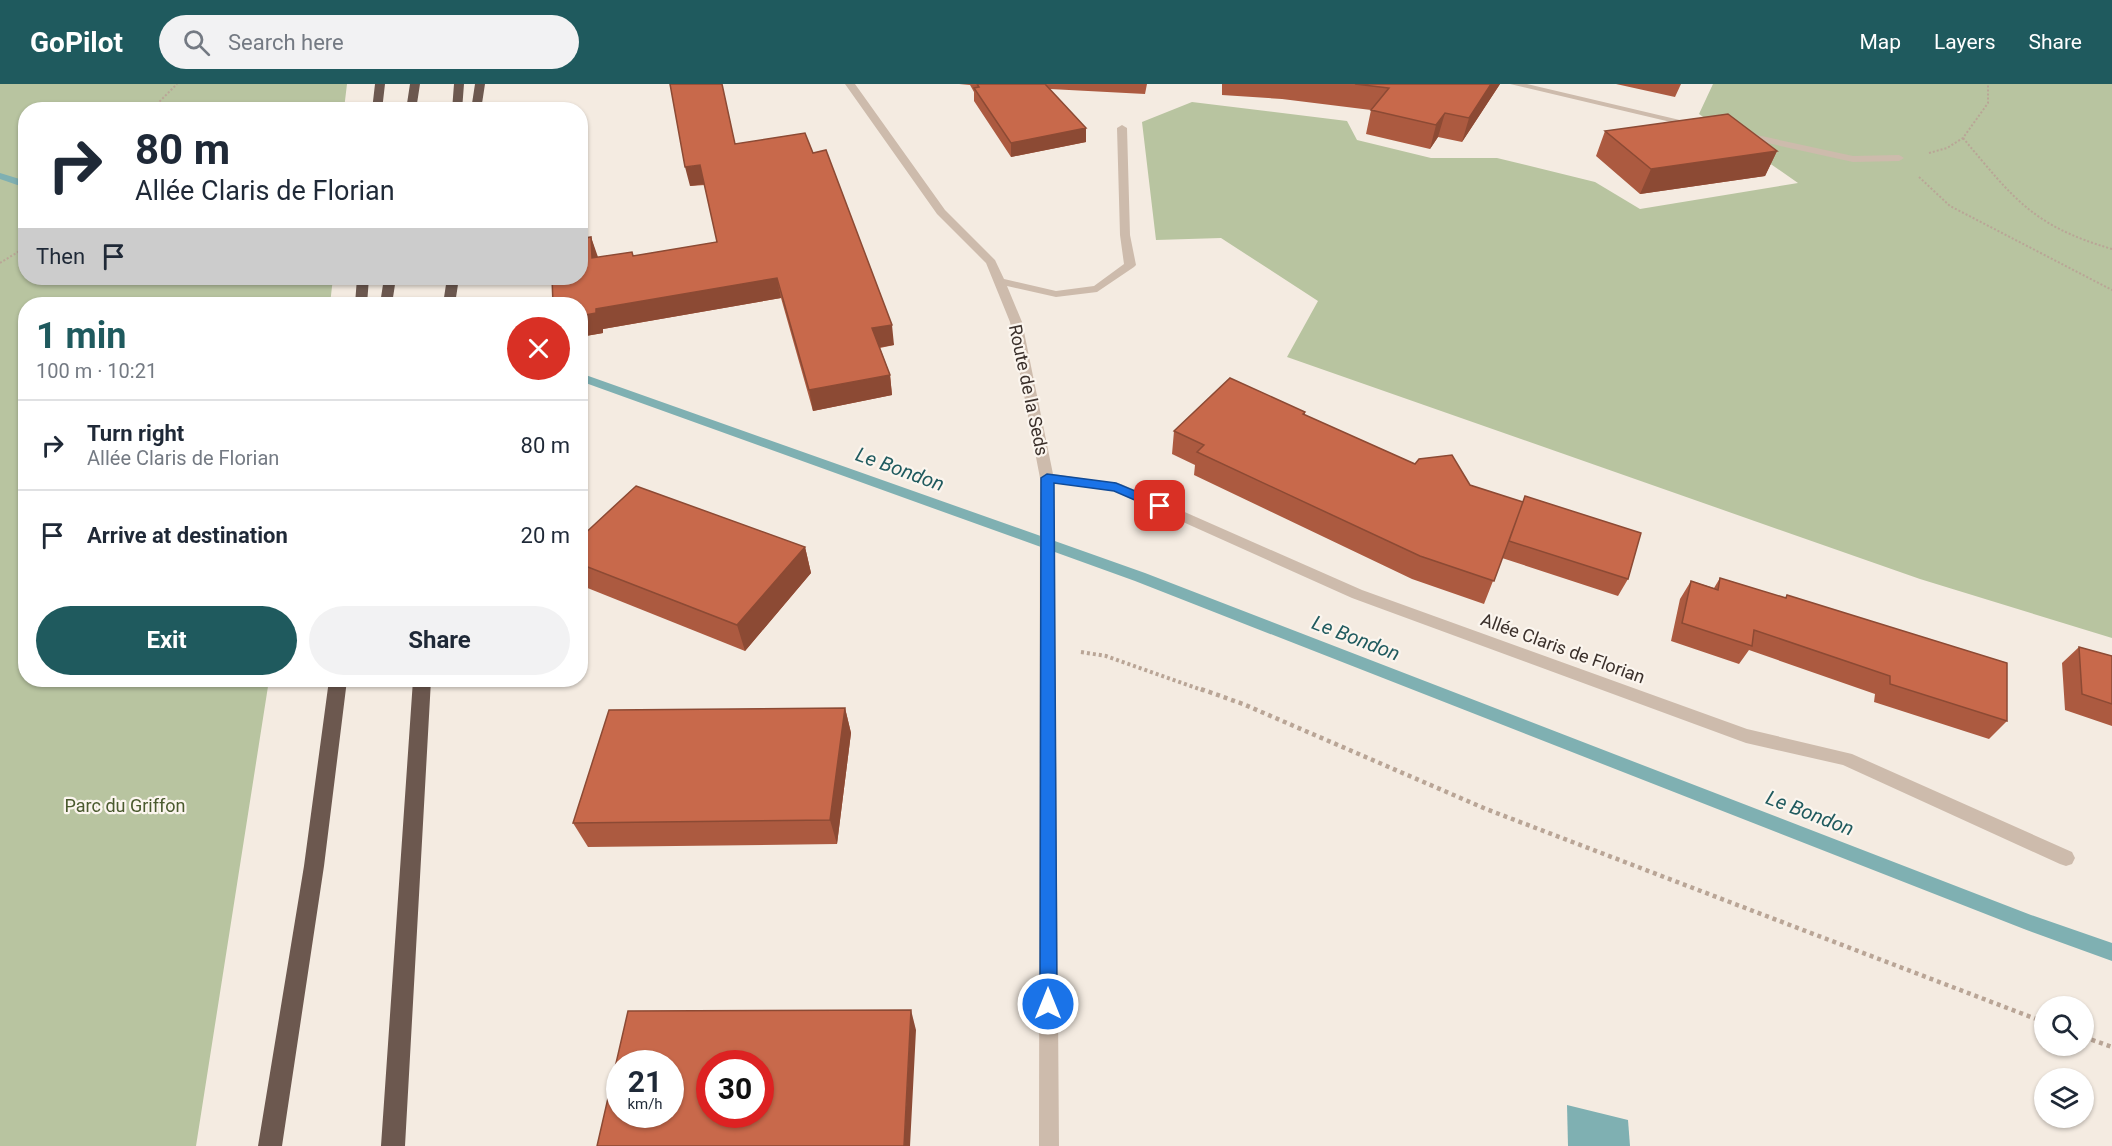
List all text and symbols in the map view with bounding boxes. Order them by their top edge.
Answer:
search box [159,15,579,69]
text: GoPilot [30,26,123,59]
icon: search [180,26,213,59]
text: Search here [228,30,344,55]
text: Map [1859,30,1901,54]
text: Layers [1934,30,1995,54]
text: Share [2028,30,2082,54]
text: 80 m [135,125,230,174]
icon: right [36,126,114,204]
text: Allée Claris de Florian [135,175,395,207]
icon: arrive [97,240,130,273]
text: Then [36,244,85,269]
text: 1 min [36,315,127,357]
button: close [507,317,570,380]
street label: Route de la Seds [1005,322,1053,458]
text: 100 m · 10:21 [36,359,157,383]
text: Turn right [87,421,184,446]
icon: right [36,429,69,462]
text: 80 m [521,433,570,458]
water label: Le Bondon [853,442,947,496]
text: Allée Claris de Florian [87,446,279,470]
pin [1134,480,1185,531]
icon: arrive [1143,489,1176,522]
icon: arrive [36,519,69,552]
text: Arrive at destination [87,523,288,548]
text: 20 m [521,523,570,548]
button: Exit [36,606,297,675]
button: Share [309,606,570,675]
street label: Allée Claris de Florian [1478,609,1648,687]
water label: Le Bondon [1309,610,1403,666]
water label: Le Bondon [1763,785,1857,841]
park label: Parc du Griffon [65,795,185,816]
position arrow [1016,972,1080,1036]
map controls [2034,996,2094,1128]
button: search [2034,996,2094,1056]
speed limit sign: 30 [696,1050,774,1128]
text: 21 [628,1064,662,1099]
button: layers [2034,1068,2094,1128]
text: km/h [627,1095,663,1113]

